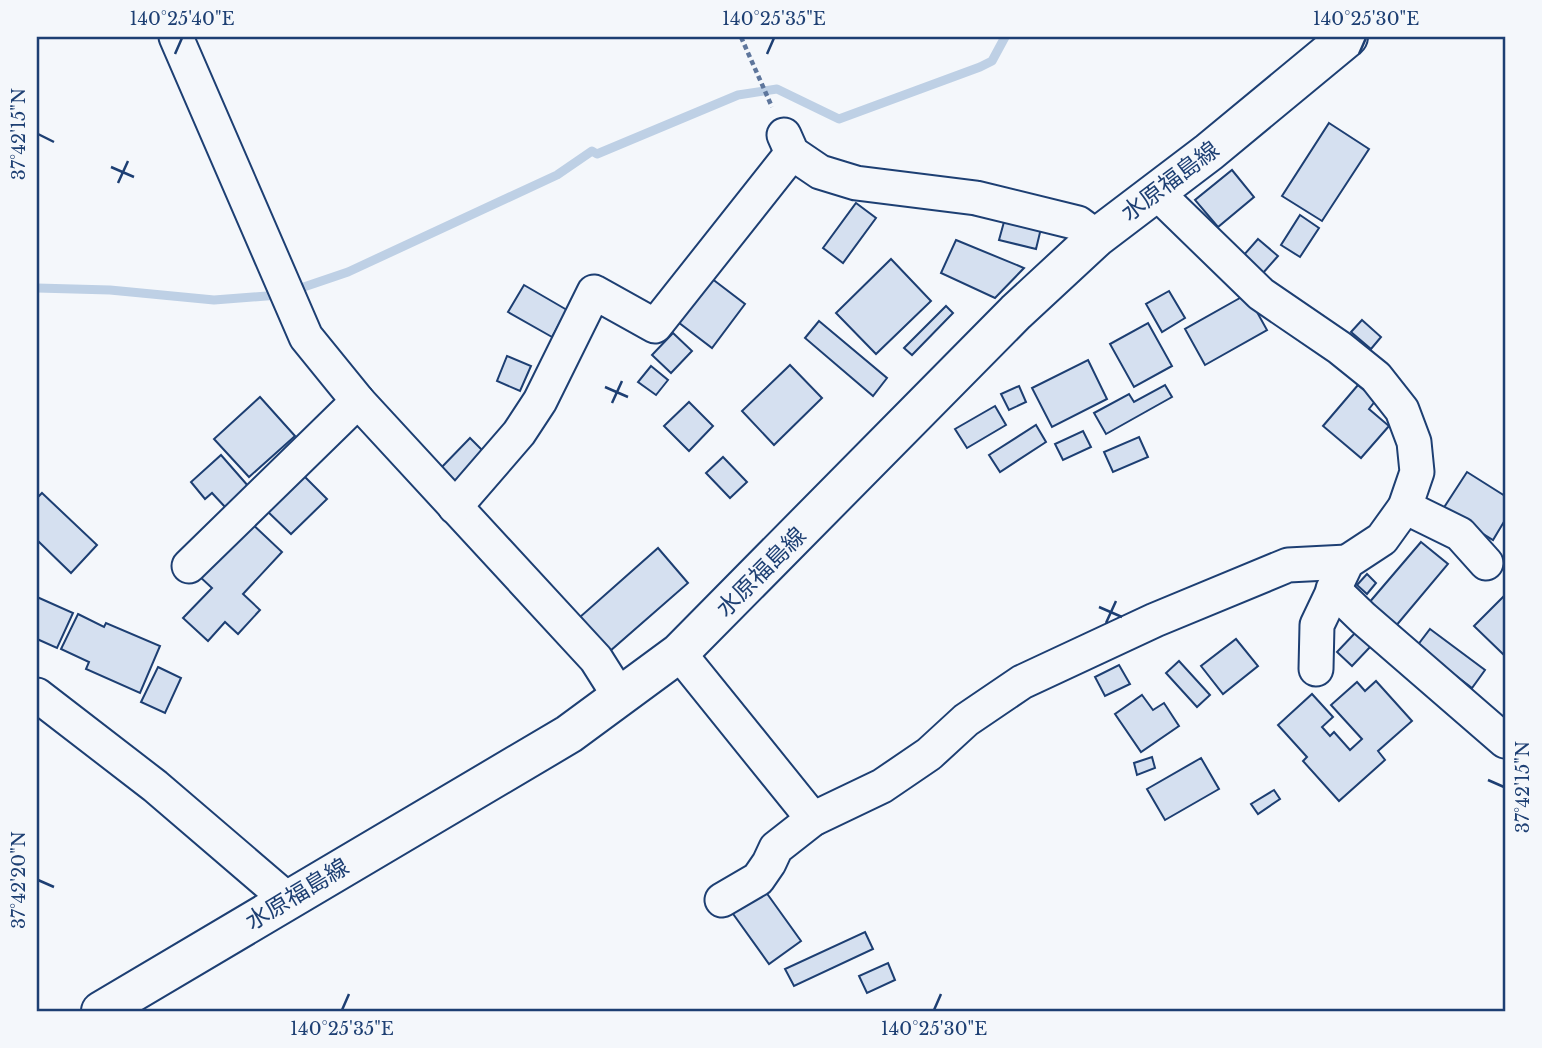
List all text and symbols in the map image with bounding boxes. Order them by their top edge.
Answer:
text: 140°25'40"E [129,8,235,30]
text: 140°25'35"E [722,8,826,30]
text: 140°25'30"E [1313,8,1419,30]
text: 37°42'15"N [8,88,30,180]
street label: 水原福島線 [1116,135,1224,227]
street label: 水原福島線 [710,521,812,623]
text: 37°42'15"N [1512,741,1534,833]
text: 37°42'20"N [8,831,30,929]
street label: 水原福島線 [241,852,353,936]
text: 140°25'35"E [290,1018,394,1040]
text: 140°25'30"E [881,1018,987,1040]

